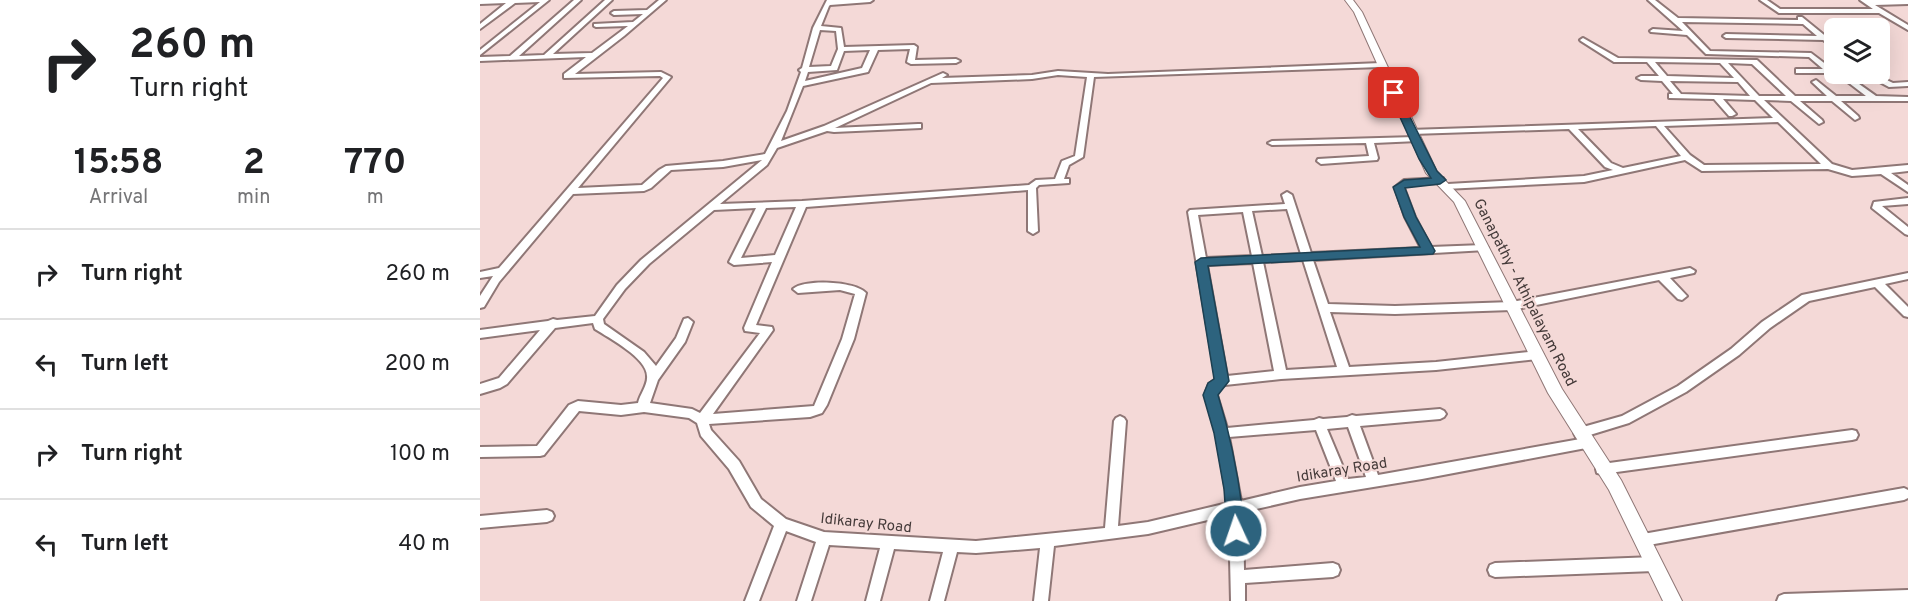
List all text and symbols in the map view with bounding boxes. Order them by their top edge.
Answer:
map controls [1824,18,1890,84]
button: layers [1824,18,1890,84]
text: 260 m [129,20,255,73]
icon: right [30,24,108,102]
pin [1368,67,1419,118]
text: Turn right [129,72,248,106]
icon: arrive [1377,76,1410,109]
text: 15:58 [74,141,163,187]
text: 2 [243,141,265,187]
text: 770 [344,141,406,187]
text: Arrival [89,185,148,211]
text: min [237,185,270,211]
text: m [367,185,384,211]
street label: Ganapathy - Athipalayam Road [1468,196,1580,390]
icon: right [30,258,63,291]
text: Turn right [81,261,183,288]
text: 260 m [385,261,450,288]
icon: left [30,348,63,381]
text: Turn left [81,351,169,378]
text: 200 m [385,351,450,378]
icon: right [30,438,63,471]
text: Turn right [81,441,183,468]
text: 100 m [390,441,450,468]
street label: Idikaray Road [1295,454,1389,488]
position arrow [1204,499,1268,563]
street label: Idikaray Road [819,510,913,538]
icon: left [30,528,63,561]
text: Turn left [81,531,169,558]
text: 40 m [398,531,450,558]

